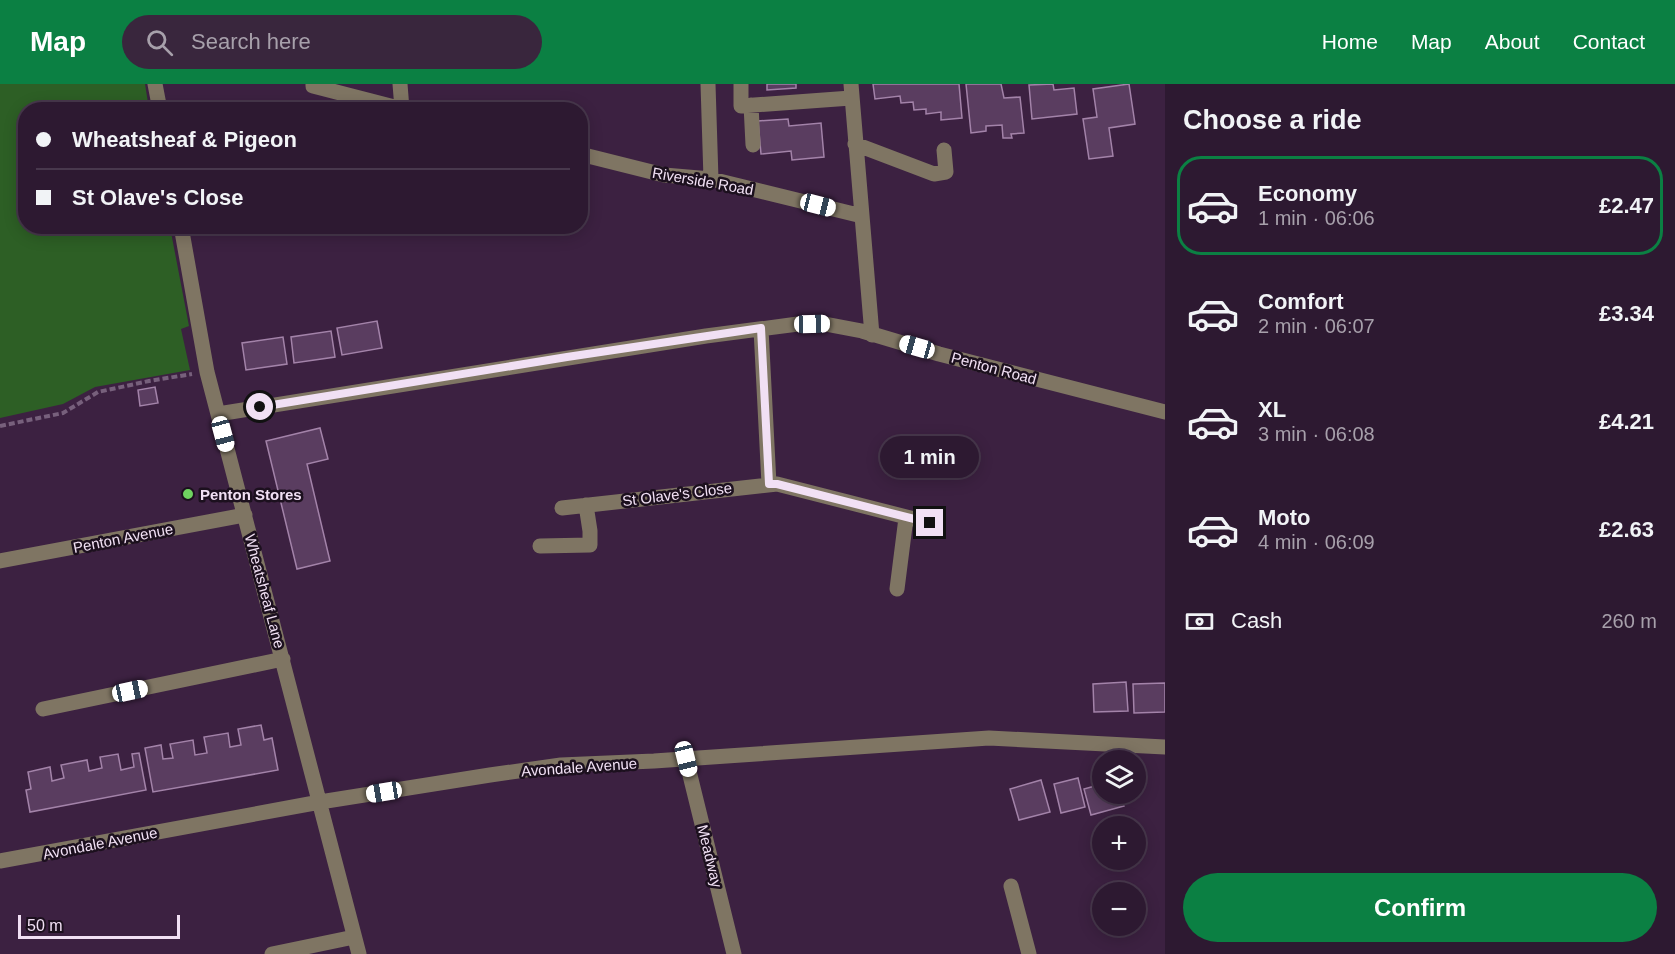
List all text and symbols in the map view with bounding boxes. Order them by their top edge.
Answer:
search box [122,15,542,69]
text: Map [30,26,86,57]
icon: search [143,26,176,59]
text: Search here [191,29,311,54]
text: Home [1322,30,1378,53]
text: Map [1411,30,1452,53]
text: About [1485,30,1540,53]
text: Contact [1573,30,1645,53]
text: Choose a ride [1183,105,1362,135]
text: Wheatsheaf & Pigeon [72,127,297,152]
street label: Riverside Road [651,164,755,198]
icon: car [1186,179,1240,233]
text: Economy [1258,181,1357,206]
text: St Olave's Close [72,185,244,210]
car [798,192,838,218]
text: £2.47 [1599,193,1654,218]
text: 1 min · 06:06 [1258,207,1375,229]
icon: car [1186,287,1240,341]
text: Comfort [1258,289,1344,314]
text: £3.34 [1599,301,1654,326]
car [794,315,830,333]
text: 2 min · 06:07 [1258,315,1375,337]
car [897,333,937,361]
street label: Penton Road [950,348,1038,388]
route start [246,393,273,420]
icon: car [1186,395,1240,449]
text: XL [1258,397,1286,422]
text: £4.21 [1599,409,1654,434]
car [210,414,236,454]
text: 3 min · 06:08 [1258,423,1375,445]
callout: 1 min [880,436,980,478]
text: 1 min [903,446,956,468]
street label: St Olave's Close [621,479,733,509]
place label: Penton Stores [200,486,302,503]
marker: Penton Stores [181,487,195,501]
icon: car [1186,503,1240,557]
text: Moto [1258,505,1311,530]
route end [916,509,943,536]
text: £2.63 [1599,517,1654,542]
street label: Penton Avenue [72,520,174,556]
text: 4 min · 06:09 [1258,531,1375,553]
street label: Wheatsheaf Lane [242,532,288,650]
icon: cash [1183,605,1216,638]
text: Cash [1231,608,1282,633]
text: 260 m [1601,610,1657,632]
car [111,678,149,704]
car [673,739,699,779]
map controls [1092,750,1146,936]
button: layers [1092,750,1146,804]
street label: Avondale Avenue [520,754,638,780]
car [365,780,403,804]
button: + [1092,816,1146,870]
street label: Meadway [694,823,726,890]
street label: Avondale Avenue [41,824,159,862]
button: Confirm [1183,873,1657,942]
button: − [1092,882,1146,936]
scale bar [18,912,180,940]
text: 50 m [27,917,63,934]

